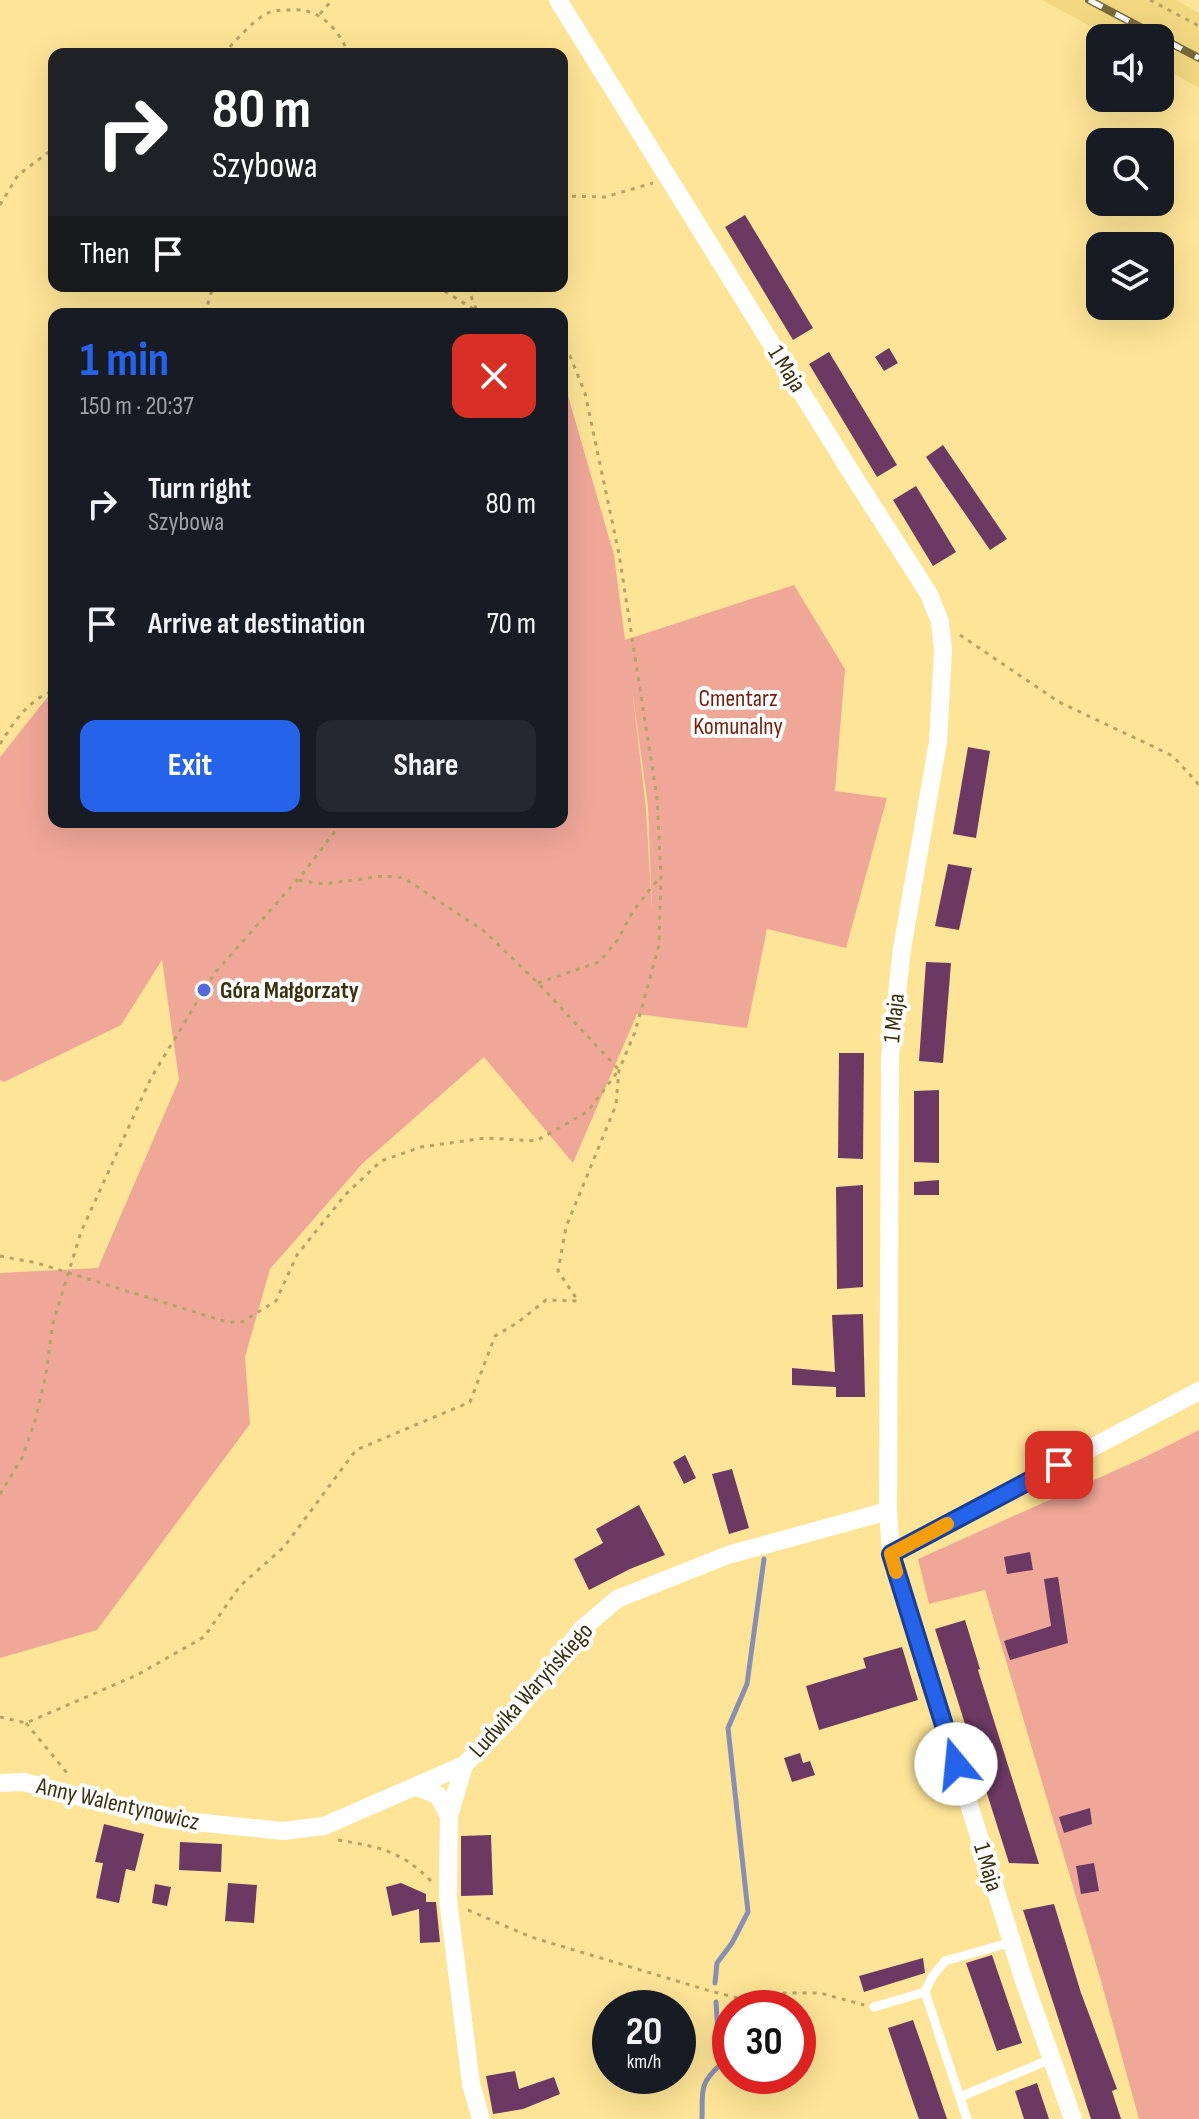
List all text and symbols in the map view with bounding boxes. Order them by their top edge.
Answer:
map controls [1086,24,1174,320]
button: sound [1086,24,1174,112]
text: 80 m [212,77,311,144]
icon: right [80,80,184,184]
button: search [1086,128,1174,216]
text: Szybowa [212,145,318,188]
icon: arrive [146,232,190,276]
button: layers [1086,232,1174,320]
text: Then [80,236,130,272]
text: 1 min [80,332,169,389]
button: close [452,334,536,418]
street label: 1 Maja [762,340,812,398]
text: 150 m · 20:37 [80,391,194,422]
text: Turn right [148,471,251,507]
icon: right [80,482,124,526]
text: 80 m [485,486,536,522]
text: Szybowa [148,507,224,538]
icon: arrive [80,602,124,646]
text: Arrive at destination [148,606,365,642]
text: 70 m [487,606,536,642]
park label: Cmentarz Komunalny [693,684,783,741]
button: Exit [80,720,300,812]
button: Share [316,720,536,812]
place label: Góra Małgorzaty [220,976,359,1005]
marker: Góra Małgorzaty [195,981,213,999]
street label: 1 Maja [877,992,911,1044]
pin [1025,1431,1093,1499]
icon: arrive [1037,1443,1081,1487]
street label: Ludwika Waryńskiego [463,1617,599,1763]
position arrow [914,1722,998,1806]
street label: Anny Walentynowicz [33,1771,202,1837]
street label: 1 Maja [967,1839,1009,1895]
speed limit sign: 30 [712,1990,816,2094]
text: 20 [626,2008,662,2056]
text: km/h [627,2050,661,2074]

